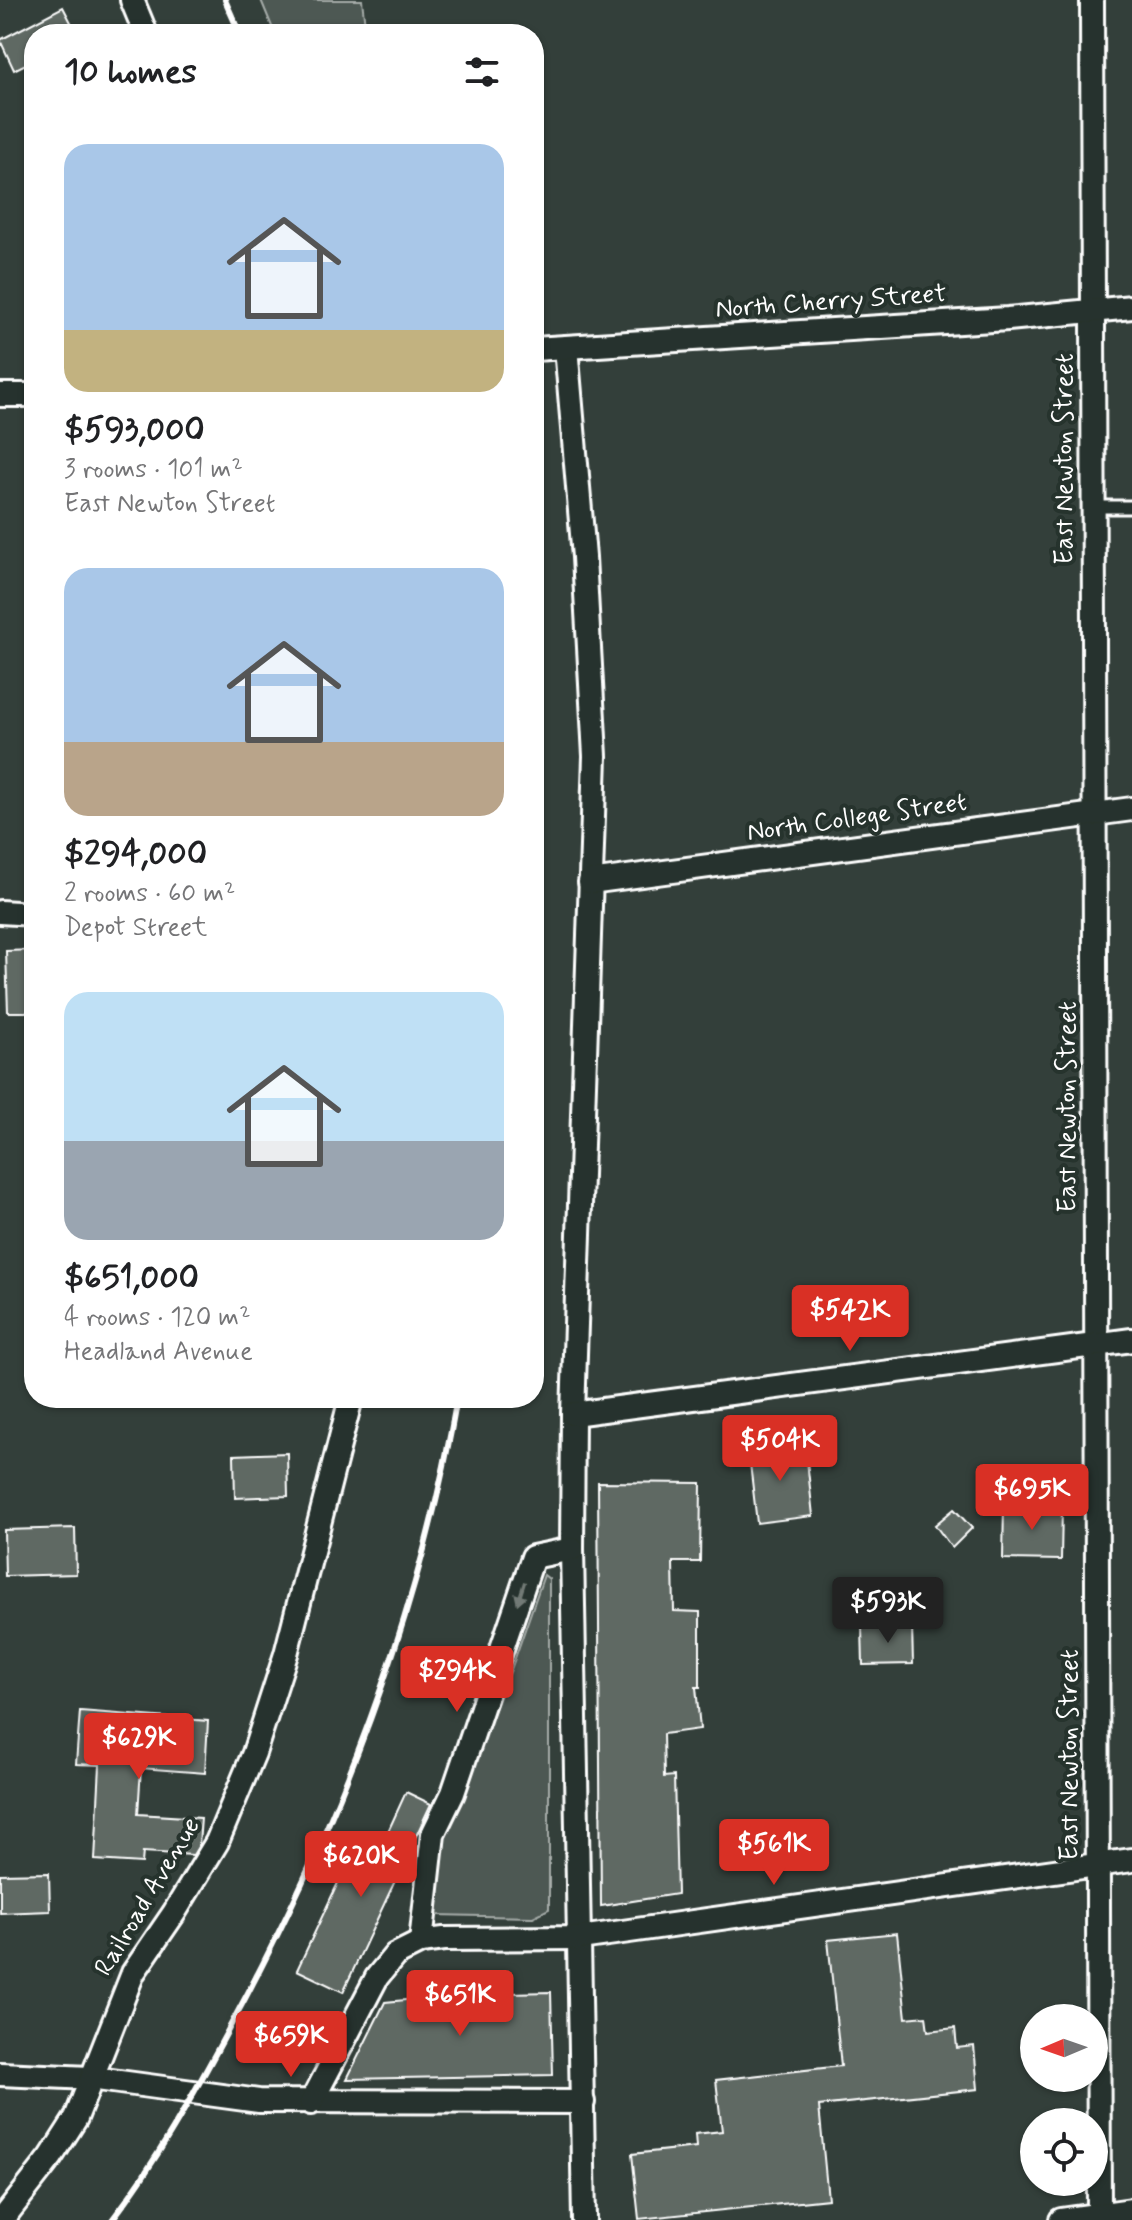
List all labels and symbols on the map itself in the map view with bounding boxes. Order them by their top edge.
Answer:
street label: North Cherry Street [714,277,948,327]
street label: East Newton Street [1048,353,1082,565]
street label: North College Street [745,786,969,850]
street label: East Newton Street [1051,1001,1085,1213]
pin: $542K [794,1285,906,1353]
pin: $504K [724,1415,836,1483]
pin: $695K [976,1464,1088,1532]
pin: $593K [832,1577,944,1645]
one-way arrow [514,1582,526,1606]
pin: $294K [401,1646,513,1714]
street label: East Newton Street [1053,1649,1087,1861]
pin: $629K [83,1713,195,1781]
street label: Railroad Avenue [87,1811,209,1983]
pin: $561K [718,1819,830,1887]
pin: $620K [305,1831,417,1899]
pin: $651K [404,1970,516,2038]
north arrow [1020,2004,1108,2092]
pin: $659K [235,2011,347,2079]

